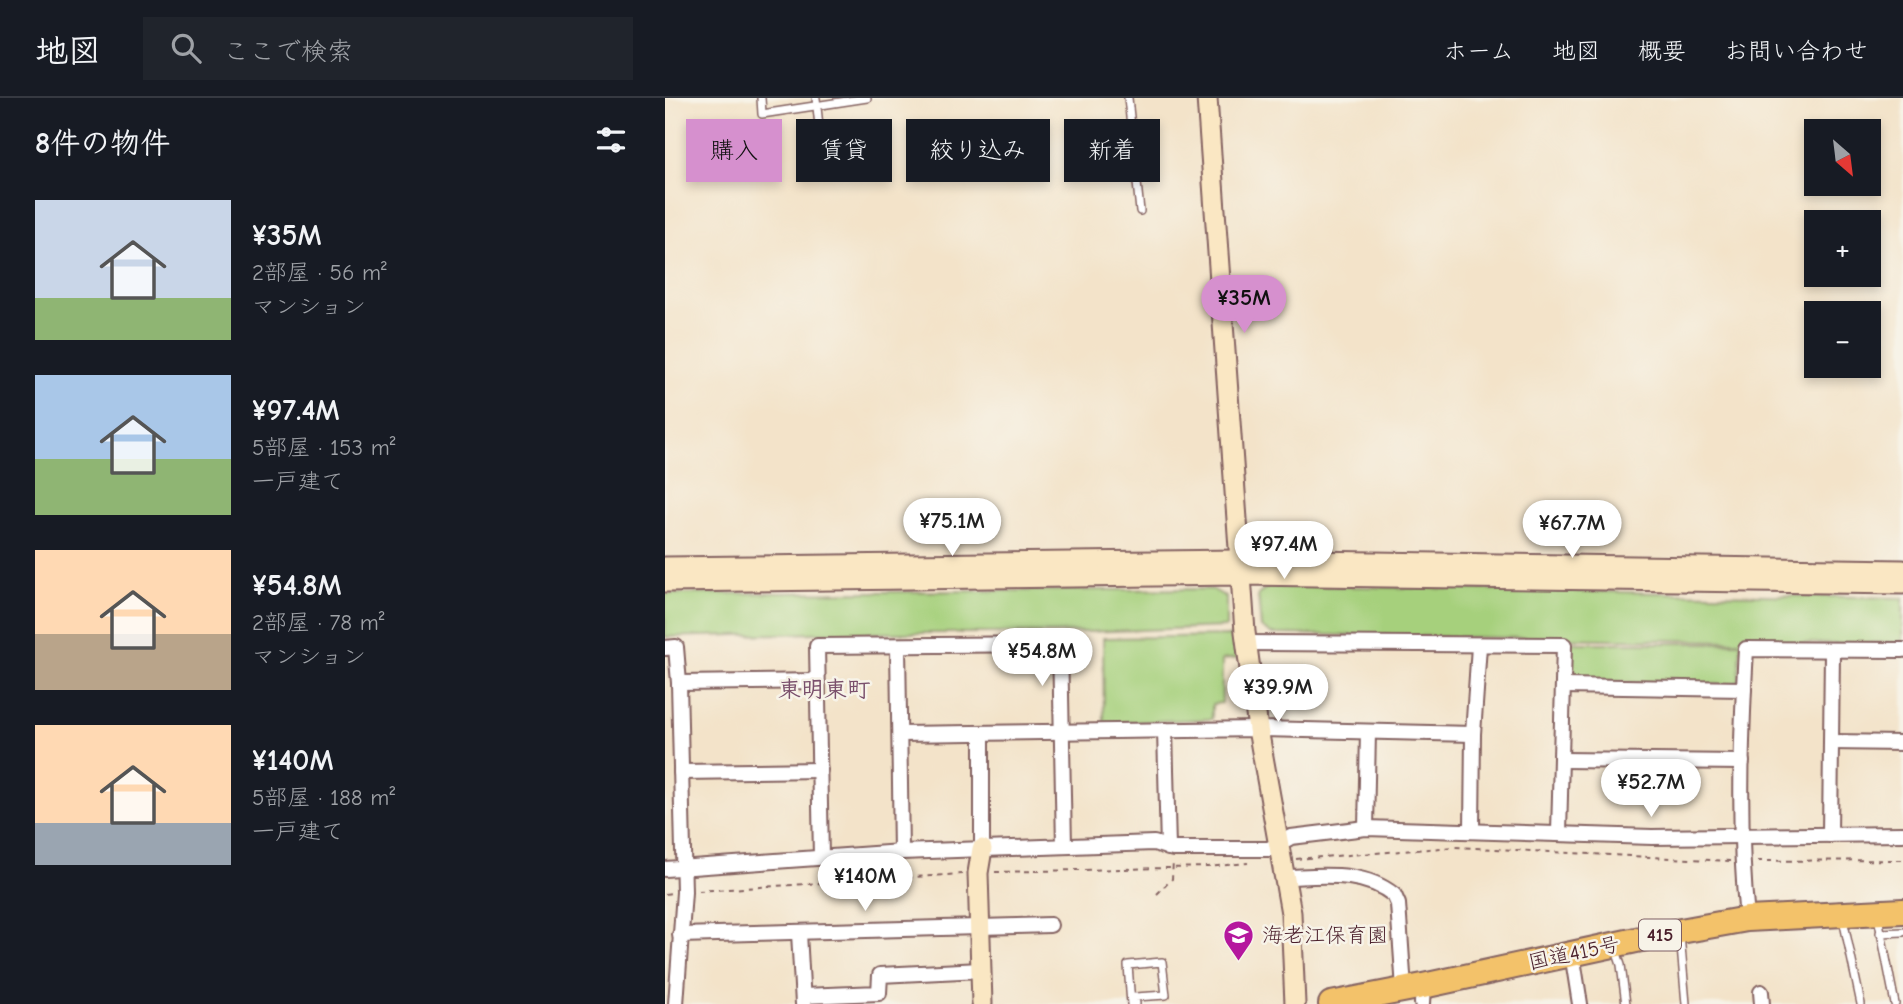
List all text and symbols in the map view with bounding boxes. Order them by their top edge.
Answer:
search box [143,17,633,80]
icon: search [167,29,205,67]
text: 地図 [35,32,101,70]
text: ここで検索 [223,37,353,67]
text: ホーム [1443,37,1514,65]
text: 地図 [1552,37,1600,65]
text: 概要 [1638,37,1686,65]
text: お問い合わせ [1724,37,1868,65]
chip: 購入 [686,119,782,182]
chip: 賃貸 [796,119,892,182]
chip: 絞り込み [906,119,1050,182]
chip: 新着 [1064,119,1160,182]
north arrow [1804,119,1881,196]
map controls [1804,119,1881,378]
icon: filters [592,121,630,159]
text: 8件の物件 [35,126,170,161]
button: + [1804,210,1881,287]
text: ¥35M [252,218,322,253]
icon: home [91,228,175,312]
text: 2部屋 · 56 m² [252,259,387,286]
pin: ¥35M [1203,275,1285,335]
text: ¥35M [1217,284,1271,311]
text: マンション [252,293,366,320]
button: − [1804,301,1881,378]
text: ¥97.4M [252,393,340,428]
icon: home [91,403,175,487]
text: 5部屋 · 153 m² [252,434,396,461]
text: 一戸建て [252,468,344,495]
pin: ¥75.1M [895,498,1009,558]
pin: ¥67.7M [1515,500,1629,560]
text: ¥75.1M [919,507,985,534]
text: ¥67.7M [1539,509,1605,536]
pin: ¥97.4M [1227,522,1341,581]
text: ¥97.4M [1250,530,1318,557]
text: ¥54.8M [252,568,342,603]
icon: home [91,578,175,662]
text: 2部屋 · 78 m² [252,609,384,636]
pin: ¥54.8M [985,628,1099,688]
text: ¥54.8M [1008,637,1076,664]
text: マンション [252,643,366,670]
pin: ¥39.9M [1221,664,1335,724]
text: ¥39.9M [1243,673,1313,700]
district label: 東明東町 [778,676,870,703]
text: ¥140M [252,743,334,778]
icon: home [91,753,175,837]
pin: ¥52.7M [1594,760,1708,819]
text: ¥52.7M [1617,768,1685,795]
text: 5部屋 · 188 m² [252,784,395,811]
text: 一戸建て [252,818,344,845]
pin: ¥140M [816,854,914,913]
text: ¥140M [834,862,896,889]
school or university icon: 海老江保育園 [1222,918,1256,962]
road number: 415 [1639,920,1681,950]
place label: 海老江保育園 [1262,923,1388,947]
street label: 国道415号 [1526,932,1622,974]

